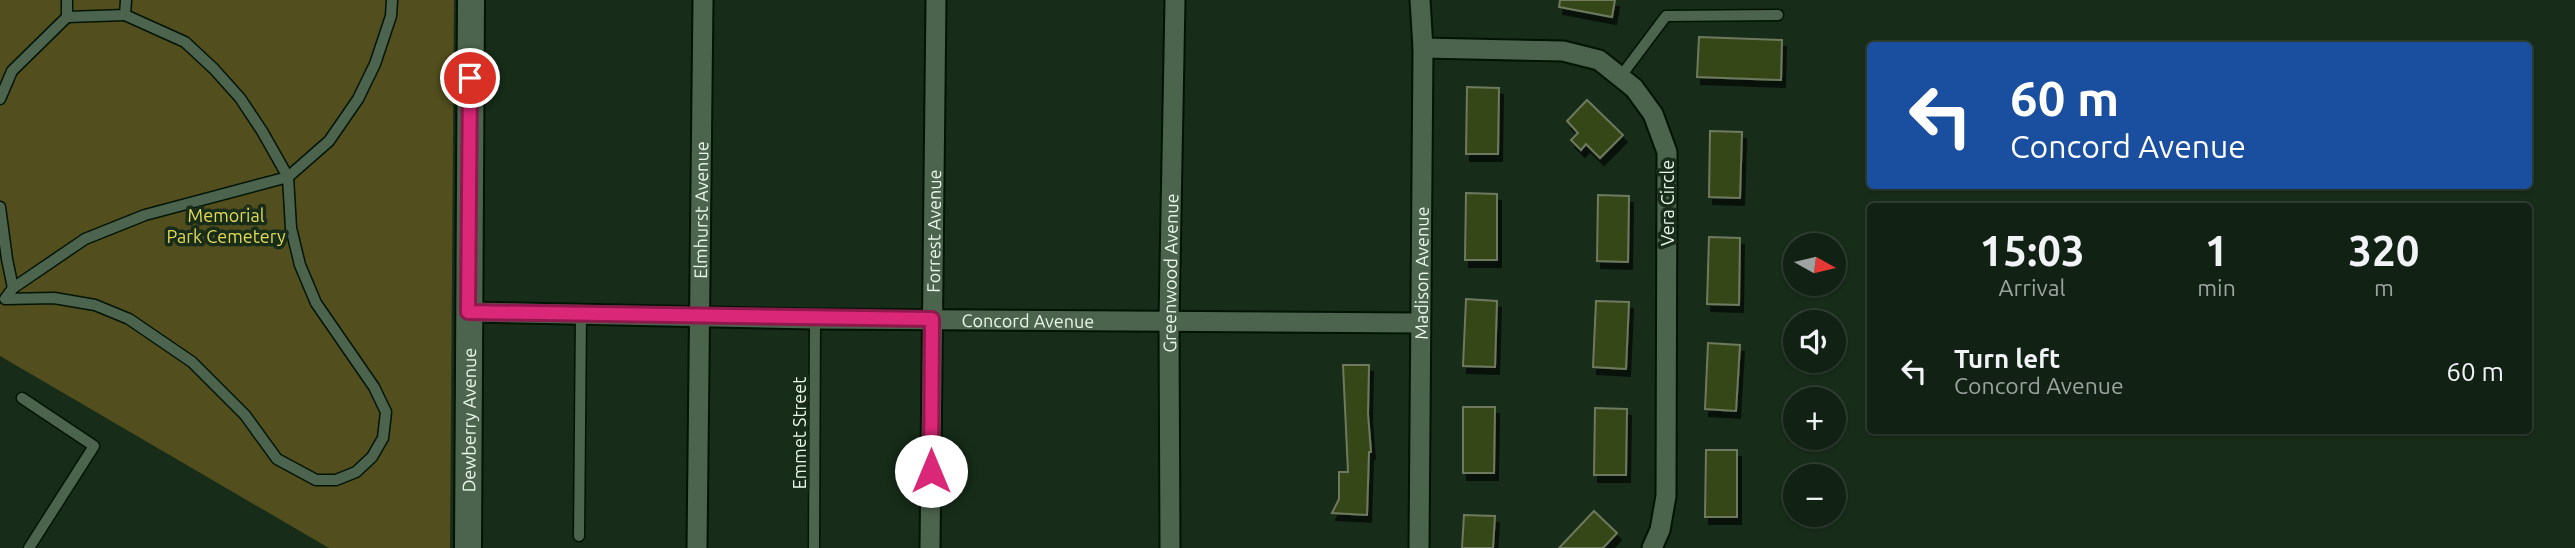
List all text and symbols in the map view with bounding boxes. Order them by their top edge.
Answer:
pin [440,48,500,108]
icon: arrive [451,59,489,97]
icon: left [1895,70,1986,161]
text: 60 m [2010,70,2119,125]
text: Concord Avenue [2010,128,2246,164]
street label: Elmhurst Avenue [690,141,711,279]
street label: Vera Circle [1657,160,1677,246]
street label: Forrest Avenue [923,169,944,293]
street label: Greenwood Avenue [1159,193,1181,353]
park label: Memorial Park Cemetery [166,205,286,246]
street label: Madison Avenue [1411,206,1432,340]
text: 15:03 [1980,227,2085,274]
text: 1 [2205,227,2228,274]
text: 320 [2348,227,2419,274]
north arrow [1783,233,1846,296]
map controls [1783,233,1846,527]
text: Arrival [1999,275,2066,300]
text: min [2197,275,2236,300]
text: m [2374,275,2394,300]
street label: Concord Avenue [961,310,1094,331]
button: sound [1783,310,1846,373]
text: Turn left [1954,344,2060,373]
street label: Dewberry Avenue [458,348,479,492]
icon: left [1895,352,1933,390]
text: 60 m [2446,357,2504,386]
text: Concord Avenue [1954,373,2124,398]
street label: Emmet Street [789,377,809,489]
button: + [1783,387,1846,450]
position arrow [894,434,968,508]
button: − [1783,464,1846,527]

